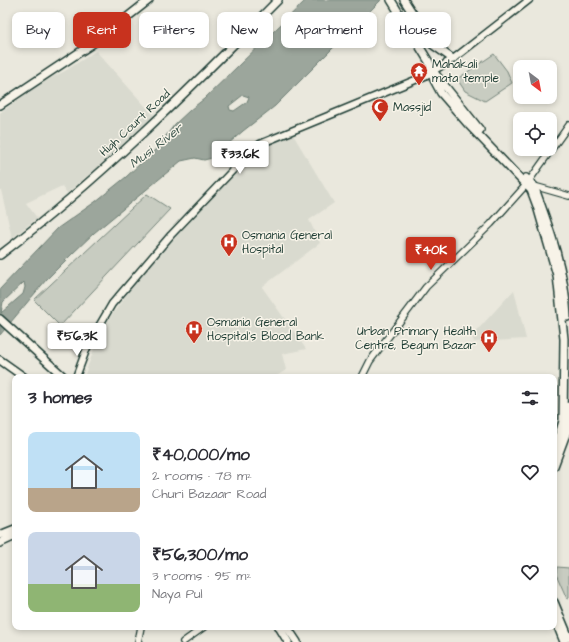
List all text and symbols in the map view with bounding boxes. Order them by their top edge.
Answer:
chip: Buy [12,12,65,48]
chip: Rent [73,12,131,48]
chip: Filters [139,12,209,48]
chip: New [217,12,273,48]
chip: Apartment [281,12,377,48]
chip: House [385,12,451,48]
place label: Mahakali mata temple [432,56,499,87]
north arrow [513,60,557,104]
map controls [513,60,557,156]
temple icon: Mahakali mata temple [409,61,429,86]
street label: High Court Road [96,86,175,161]
mosque icon: Massjid [370,97,390,122]
place label: Massjid [393,99,431,116]
button: locate [513,112,557,156]
water label: Musi River [126,118,188,173]
pin: ₹33.6K [207,141,273,175]
text: ₹33.6K [221,145,259,163]
place label: Osmania General Hospital [242,227,332,258]
hospital icon: Osmania General Hospital [219,232,239,257]
pin: ₹40K [407,237,455,271]
text: ₹40K [415,241,447,259]
place label: Osmania General Hospital's Blood Bank [207,314,325,345]
hospital icon: Osmania General Hospital's Blood Bank [184,319,204,344]
pin: ₹56.3K [44,323,110,357]
place label: Urban Primary Health Centre, Begum Bazar [355,323,476,355]
text: ₹56.3K [56,327,98,345]
hospital icon: Urban Primary Health Centre, Begum Bazar [479,328,499,353]
text: 3 homes [28,386,92,410]
icon: filters [519,387,541,409]
text: ₹40,000/mo [152,443,250,467]
icon: home [60,448,108,496]
icon: heart [519,461,541,483]
text: 2 rooms · 78 m² [152,467,252,485]
text: Churi Bazaar Road [152,485,266,503]
text: ₹56,300/mo [152,543,248,567]
icon: home [60,548,108,596]
icon: heart [519,561,541,583]
text: 3 rooms · 95 m² [152,567,251,585]
text: Naya Pul [152,585,203,603]

